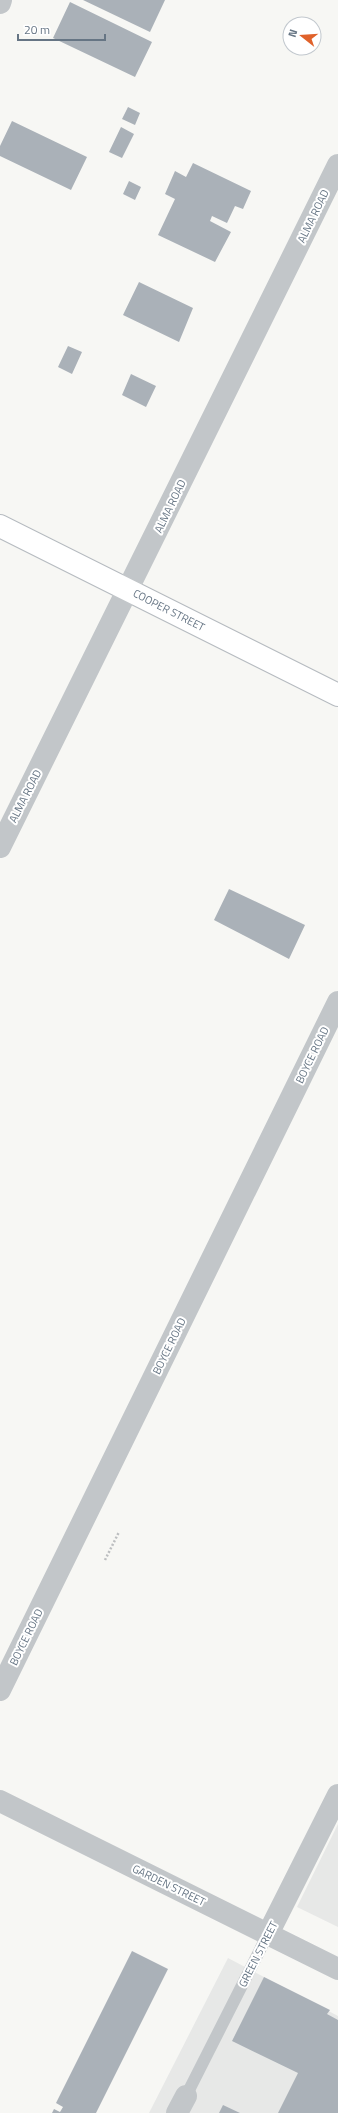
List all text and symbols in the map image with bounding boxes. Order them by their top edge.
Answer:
scale bar [18,16,105,42]
north arrow [282,16,322,56]
text: 20 m [24,20,50,39]
text: N [284,27,301,39]
street label: ALMA ROAD [293,187,333,245]
street label: ALMA ROAD [150,477,190,535]
street label: COOPER STREET [130,585,208,635]
street label: ALMA ROAD [5,767,45,825]
street label: BOYCE ROAD [291,1024,333,1086]
street label: BOYCE ROAD [148,1315,190,1377]
street label: BOYCE ROAD [5,1606,47,1668]
street label: GARDEN STREET [130,1860,208,1910]
street label: GREEN STREET [235,1918,282,1990]

